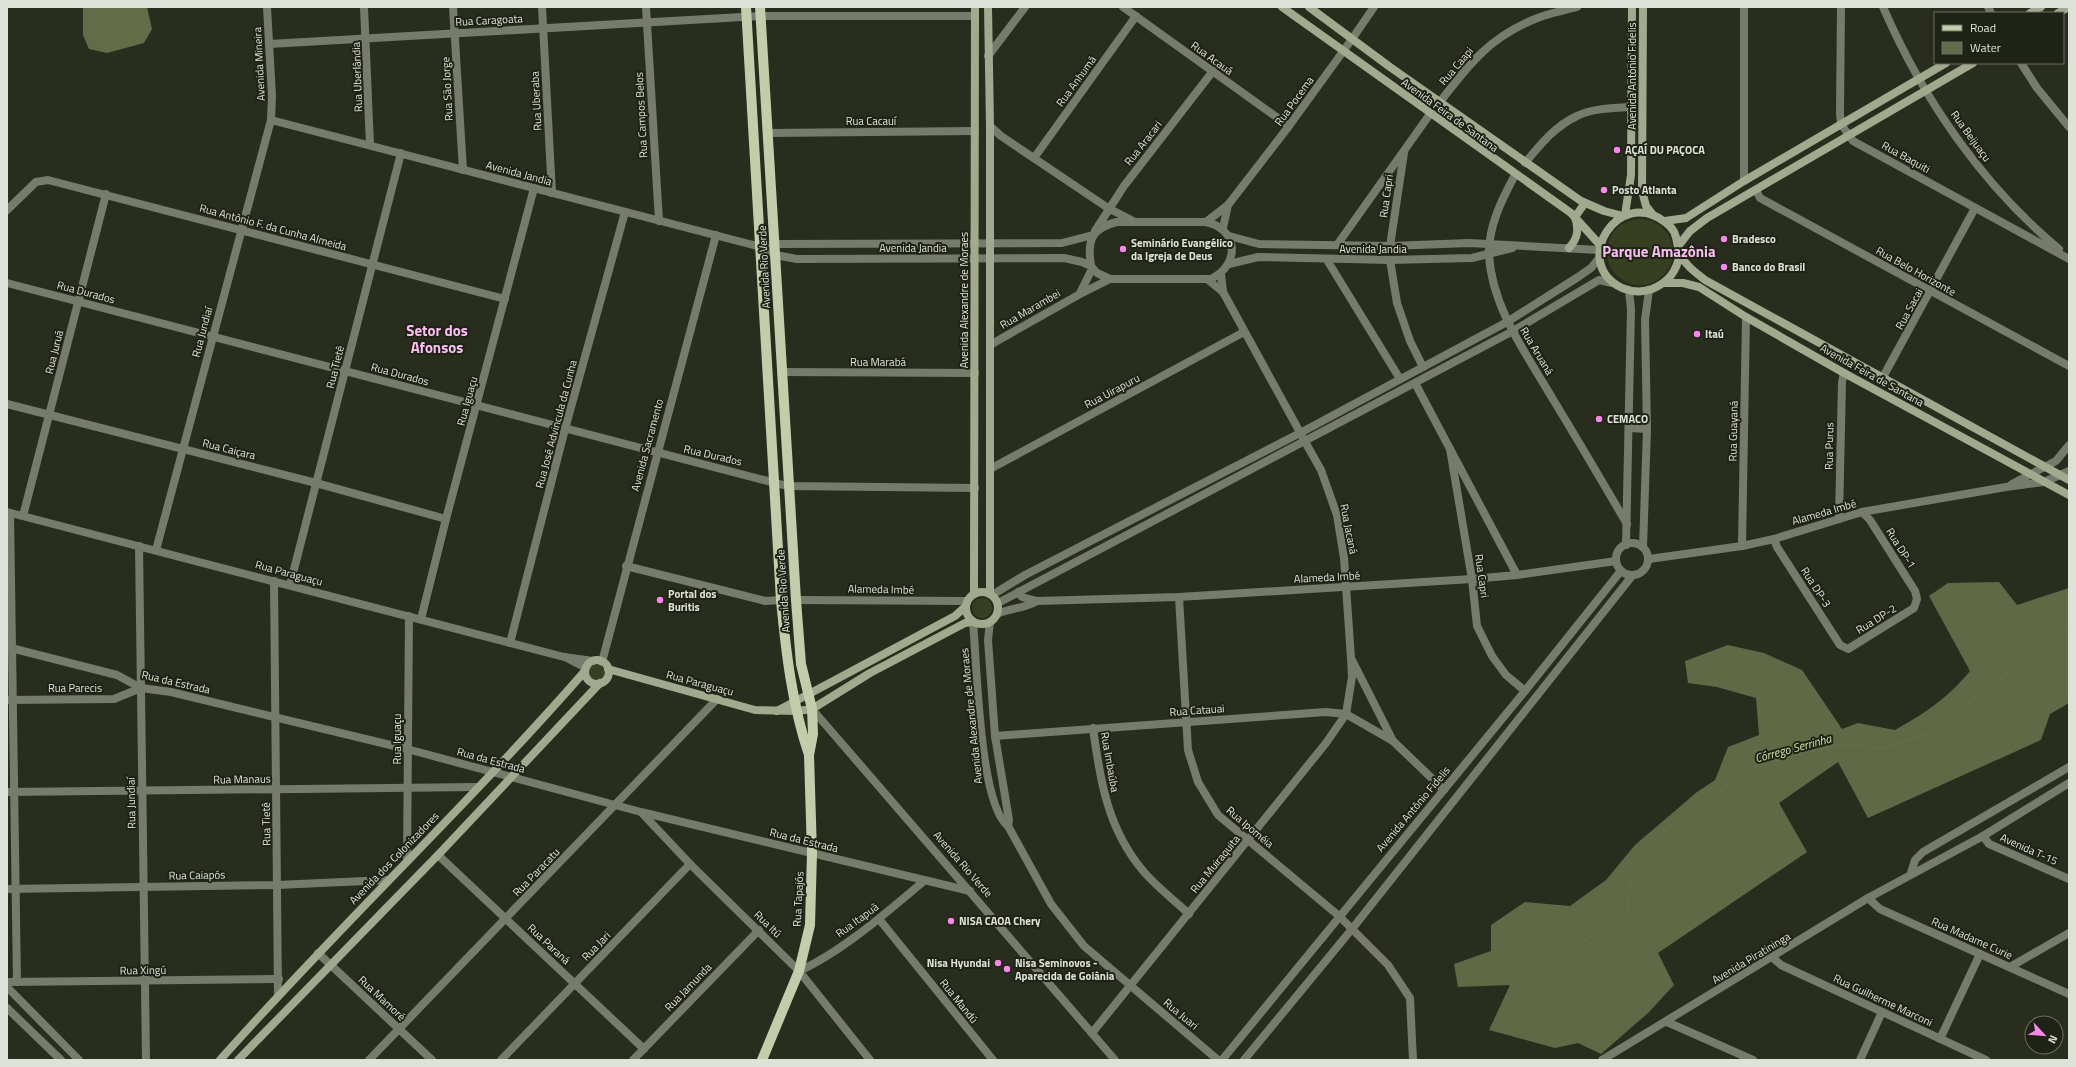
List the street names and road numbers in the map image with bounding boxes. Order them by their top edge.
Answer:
street label: Rua Caragoata [455,10,524,30]
street label: Avenida Antônio Fidelis [1624,22,1640,130]
street label: Avenida Mineira [249,26,269,101]
street label: Rua Acauá [1188,37,1237,79]
street label: Rua Uberlândia [348,41,366,112]
street label: Rua Caapi [1435,43,1477,89]
street label: Rua Anhumá [1052,52,1100,110]
street label: Rua São Jorge [437,56,457,121]
street label: Rua Uberaba [526,70,546,131]
street label: Rua Campos Belos [631,72,651,158]
street label: Rua Pocema [1271,73,1318,129]
street label: Avenida Feira de Santana [1398,74,1502,156]
street label: Rua Beijuaçu [1947,107,1995,165]
street label: Rua Cacauí [846,113,898,129]
street label: Rua Aracari [1120,117,1166,169]
street label: Rua Baquiti [1879,137,1933,177]
street label: Avenida Jandia [484,157,554,190]
street label: Rua Capri [1375,173,1397,219]
street label: Rua Antônio F. da Cunha Almeida [198,200,349,254]
street label: Avenida Rio Verde [754,225,774,309]
street label: Avenida Alexandre de Moraes [956,232,972,368]
street label: Avenida Jandia [879,240,947,256]
street label: Avenida Jandia [1339,241,1407,257]
street label: Rua Belo Horizonte [1873,242,1959,300]
street label: Rua Durados [55,277,117,307]
street label: Rua Marambei [997,285,1063,333]
street label: Rua Sacai [1891,286,1927,332]
street label: Rua Jundiaí [188,303,217,359]
street label: Rua Aruaná [1516,324,1558,379]
street label: Rua Juruá [41,328,67,376]
street label: Avenida Feira de Santana [1817,340,1927,410]
street label: Rua Tietê [322,343,348,390]
street label: Rua Marabá [850,354,906,370]
street label: Rua José Advincula da Cunha [531,358,581,490]
street label: Rua Durados [369,359,431,389]
street label: Rua Uirapuru [1081,370,1143,412]
street label: Rua Iguaçu [453,374,481,428]
street label: Avenida Sacramento [627,397,667,493]
street label: Rua Guayaná [1724,400,1742,462]
street label: Rua Purus [1821,422,1837,470]
street label: Rua Caiçara [201,435,258,463]
street label: Rua Durados [682,441,744,469]
street label: Alameda Imbé [1790,495,1859,529]
street label: Rua Jacaná [1336,502,1362,556]
street label: Rua DP-1 [1882,525,1920,571]
street label: Avenida Rio Verde [772,548,794,633]
street label: Rua Capri [1471,553,1493,599]
street label: Rua Paraguaçu [253,556,325,590]
street label: Rua DP-3 [1797,564,1835,610]
street label: Alameda Imbé [1293,567,1361,587]
street label: Alameda Imbé [848,580,915,598]
street label: Rua DP-2 [1853,600,1899,638]
street label: Avenida Alexandre de Moraes [956,647,986,785]
street label: Rua da Estrada [140,666,212,698]
street label: Rua Paraguaçu [664,666,736,700]
street label: Rua Parecis [48,680,102,696]
street label: Rua Catauai [1169,700,1225,720]
street label: Rua Iguaçu [389,713,405,764]
street label: Rua Imbaúba [1097,731,1123,794]
street label: Rua da Estrada [455,743,527,777]
street label: Avenida Antônio Fidelis [1372,763,1454,855]
street label: Rua Manaus [213,770,271,788]
street label: Rua Jundiaí [123,775,139,829]
street label: Rua Tietê [258,802,274,846]
street label: Rua Ipoméia [1223,802,1278,852]
street label: Avenida dos Colonizadores [345,808,443,908]
street label: Rua da Estrada [768,824,840,856]
street label: Avenida Rio Verde [930,827,997,901]
street label: Avenida T-15 [1998,829,2060,869]
street label: Rua Muiraquita [1187,831,1244,897]
street label: Rua Paracatu [509,844,563,900]
street label: Rua Caiapós [169,867,225,883]
street label: Rua Tapajós [789,871,807,927]
street label: Rua Itapuã [832,899,882,941]
street label: Rua Itú [751,907,786,941]
street label: Rua Madame Curie [1929,913,2016,963]
street label: Rua Paraná [524,920,574,968]
street label: Rua Jari [578,928,614,964]
street label: Avenida Piratininga [1709,928,1794,988]
street label: Rua Jamunda [661,959,715,1015]
street label: Rua Xingú [120,962,167,978]
street label: Rua Guilherme Marconi [1831,970,1935,1030]
street label: Rua Mamoré [355,972,410,1024]
street label: Rua Mandú [936,975,982,1027]
street label: Rua Juari [1160,995,1202,1033]

